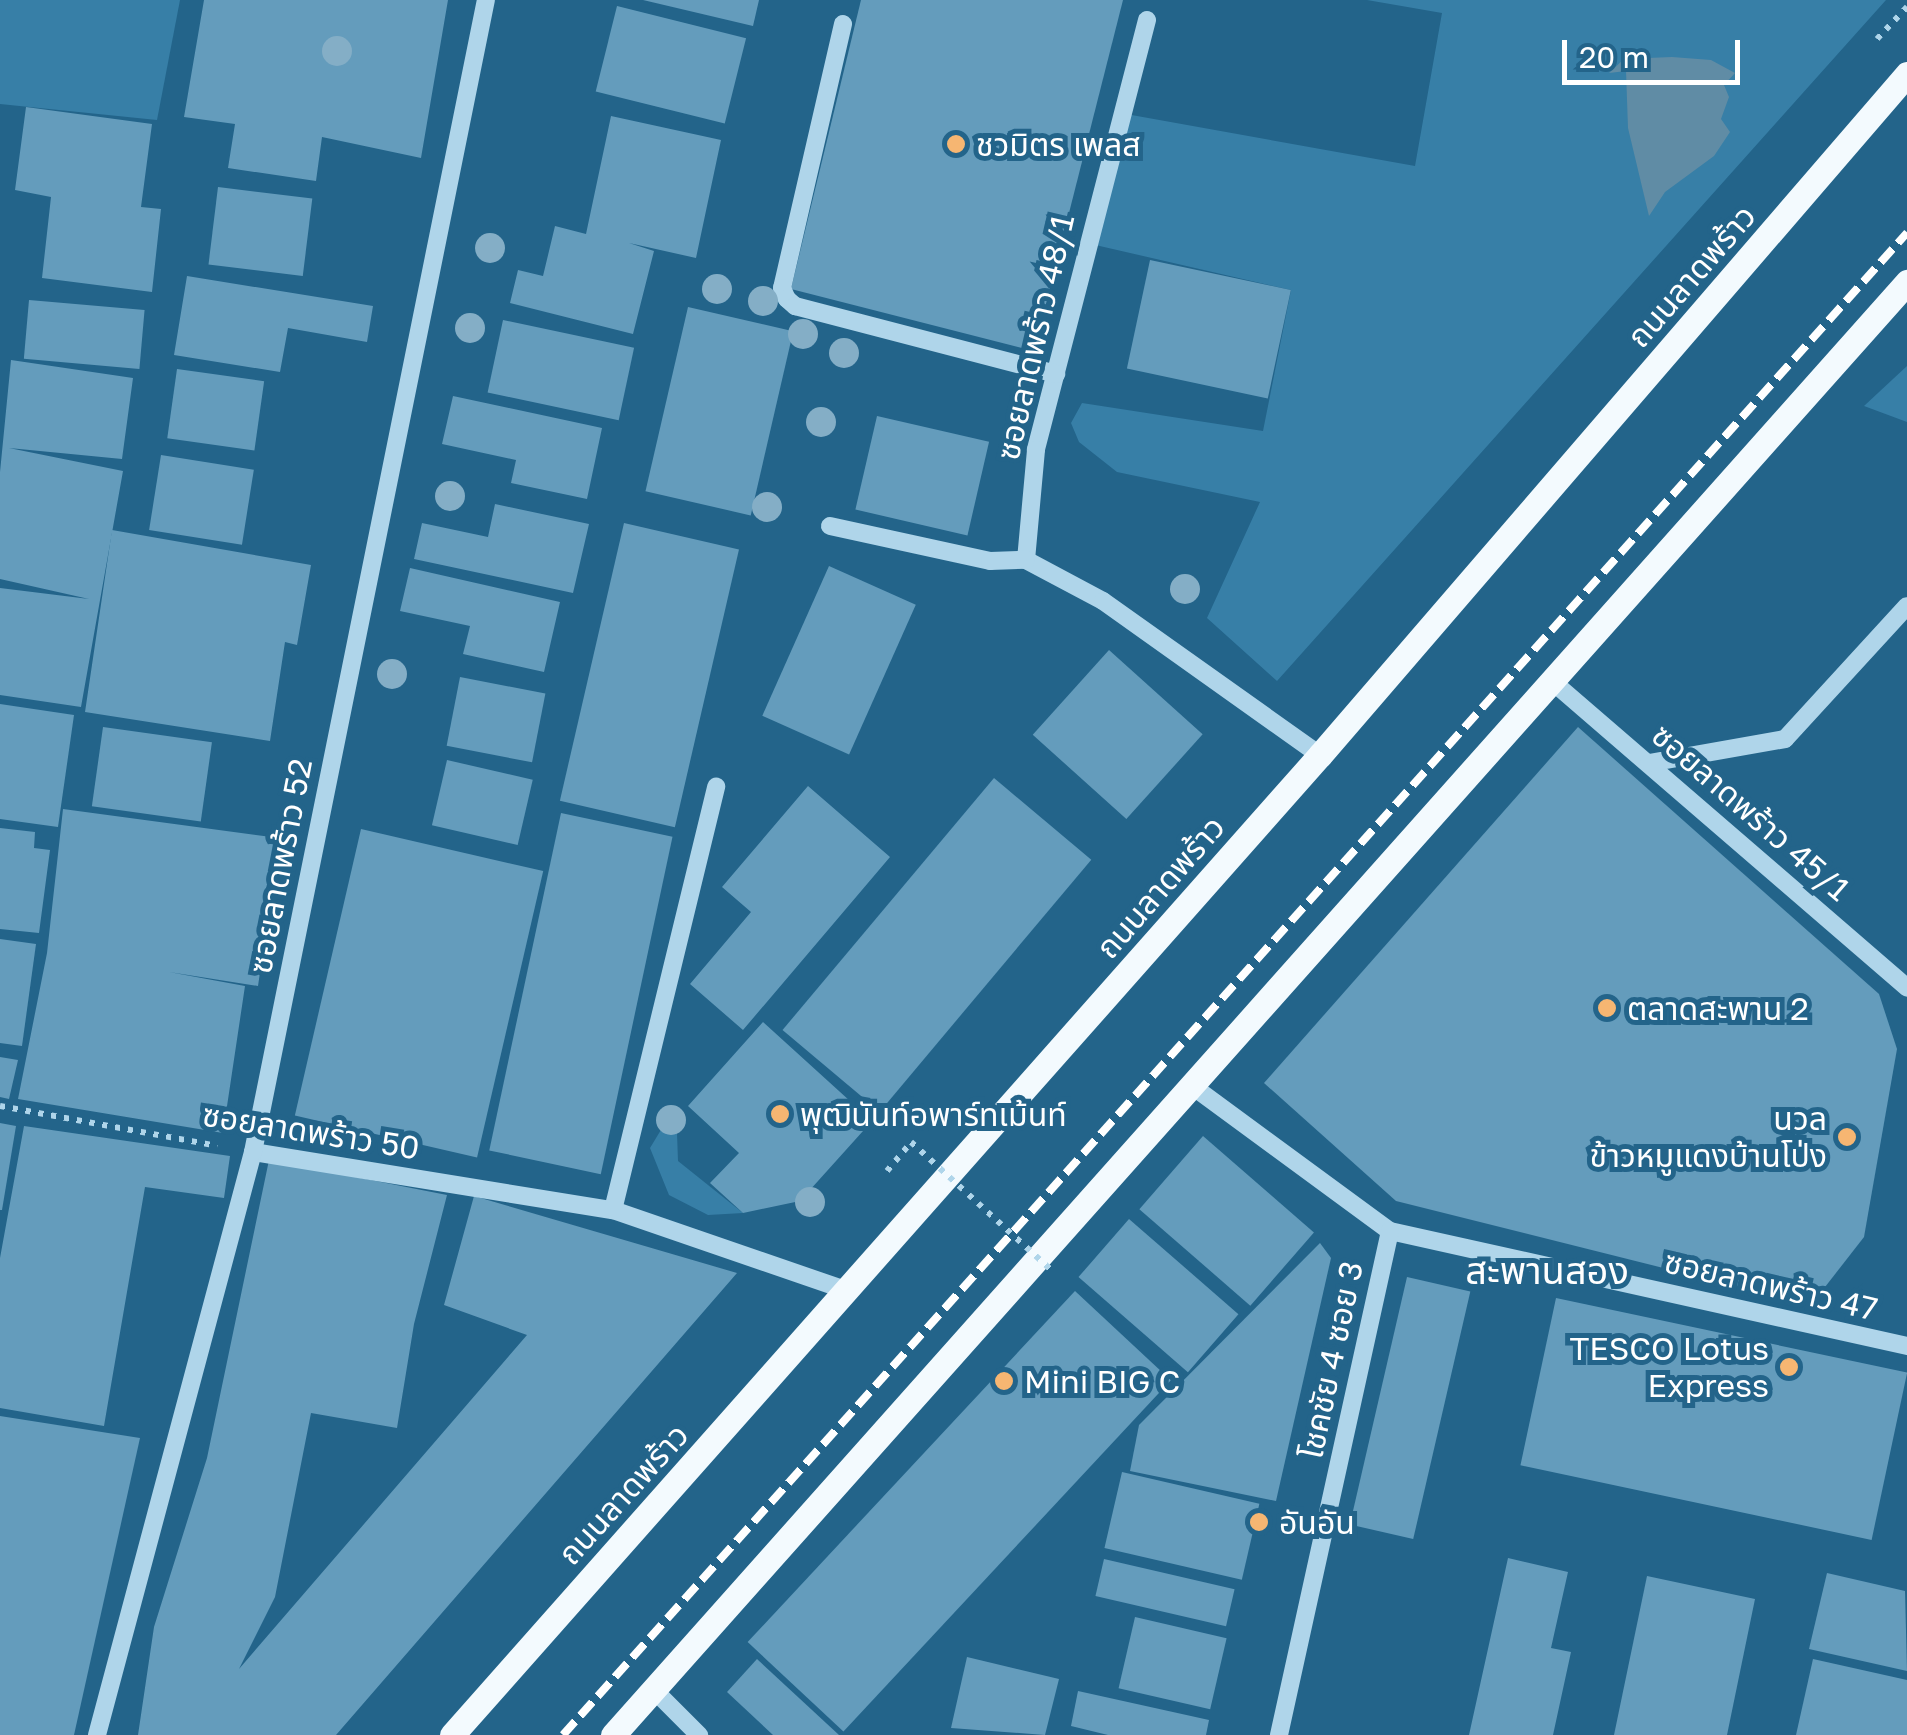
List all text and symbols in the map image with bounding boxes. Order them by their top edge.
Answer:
scale bar [1567,20,1744,82]
text: 20 m [1579,39,1649,75]
place label: ชวมิตร เพลส [976,125,1141,163]
marker: ชวมิตร เพลส [945,133,967,155]
street label: ถนนลาดพร้าว [1619,197,1763,355]
street label: ซอยลาดพร้าว 48/1 [988,211,1082,463]
street label: ซอยลาดพร้าว 45/1 [1644,716,1858,908]
street label: ซอยลาดพร้าว 52 [240,755,320,977]
street label: ถนนลาดพร้าว [1088,808,1232,966]
place label: ตลาดสะพาน 2 [1627,989,1809,1027]
marker: ตลาดสะพาน 2 [1596,997,1618,1019]
street label: ซอยลาดพร้าว 50 [200,1095,422,1167]
place label: พุฒินันท์อพาร์ทเม้นท์ [800,1095,1067,1133]
place label: นวล ข้าวหมูแดงบ้านโป่ง [1590,1100,1827,1175]
marker: พุฒินันท์อพาร์ทเม้นท์ [769,1103,791,1125]
marker: นวล ข้าวหมูแดงบ้านโป่ง [1836,1126,1858,1148]
street label: ซอยลาดพร้าว 47 [1661,1242,1881,1328]
district label: สะพานสอง [1465,1247,1629,1293]
street label: โชคชัย 4 ซอย 3 [1291,1258,1371,1462]
place label: TESCO Lotus Express [1569,1330,1769,1405]
marker: TESCO Lotus Express [1778,1356,1800,1378]
place label: Mini BIG C [1024,1362,1180,1400]
marker: Mini BIG C [993,1370,1015,1392]
street label: ถนนลาดพร้าว [550,1416,696,1572]
place label: อันอัน [1279,1503,1355,1541]
marker: อันอัน [1248,1511,1270,1533]

